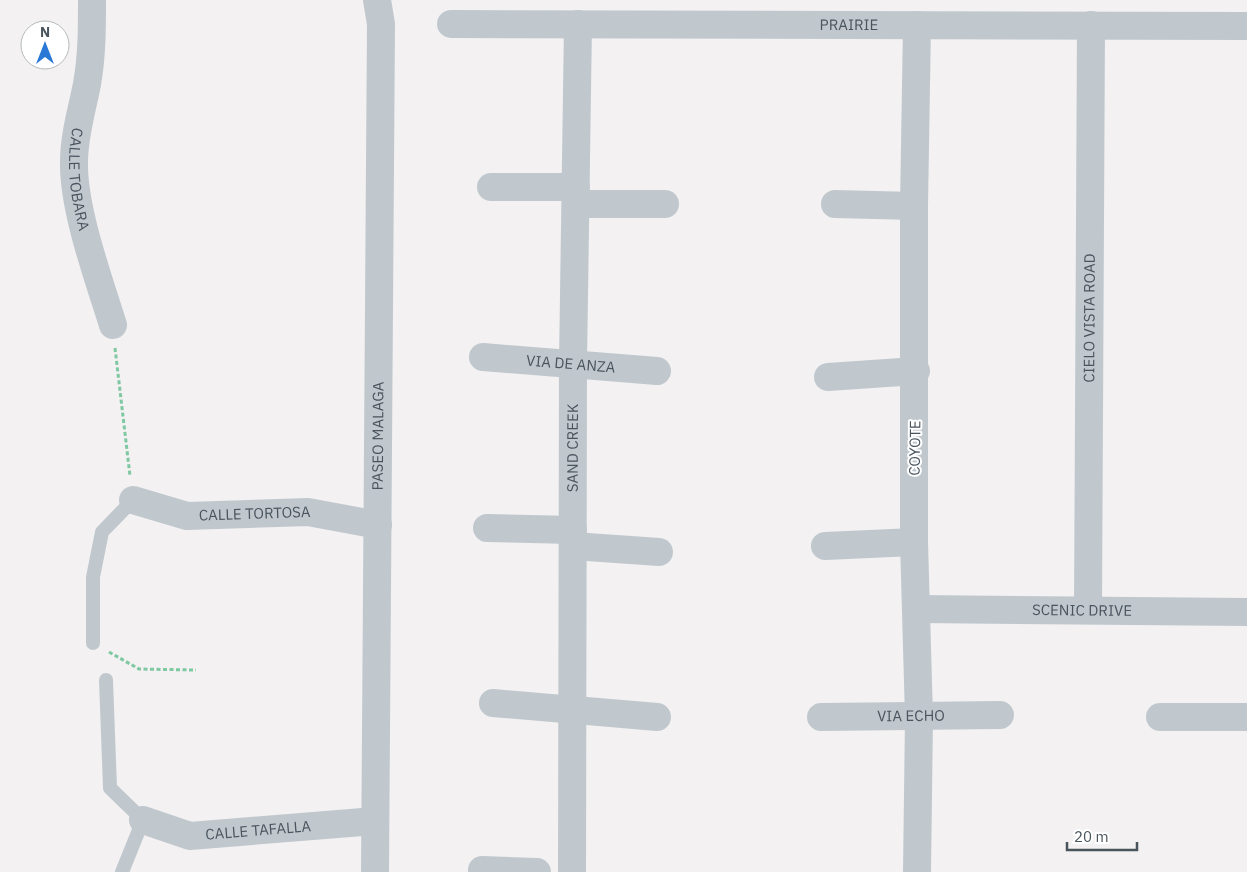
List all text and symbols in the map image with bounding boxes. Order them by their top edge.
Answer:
street label: PRAIRIE [820,15,878,34]
north arrow [20,20,70,70]
text: N [40,23,50,41]
street label: CALLE TOBARA [65,126,94,233]
street label: CIELO VISTA ROAD [1079,253,1099,383]
street label: VIA DE ANZA [526,351,616,377]
street label: PASEO MALAGA [368,381,387,490]
street label: SAND CREEK [563,403,582,492]
street label: COYOTE [905,420,924,476]
street label: CALLE TORTOSA [198,502,311,525]
street label: SCENIC DRIVE [1032,600,1132,620]
street label: VIA ECHO [877,706,945,725]
street label: CALLE TAFALLA [205,816,312,844]
scale bar [1067,820,1137,852]
text: 20 m [1074,827,1109,846]

